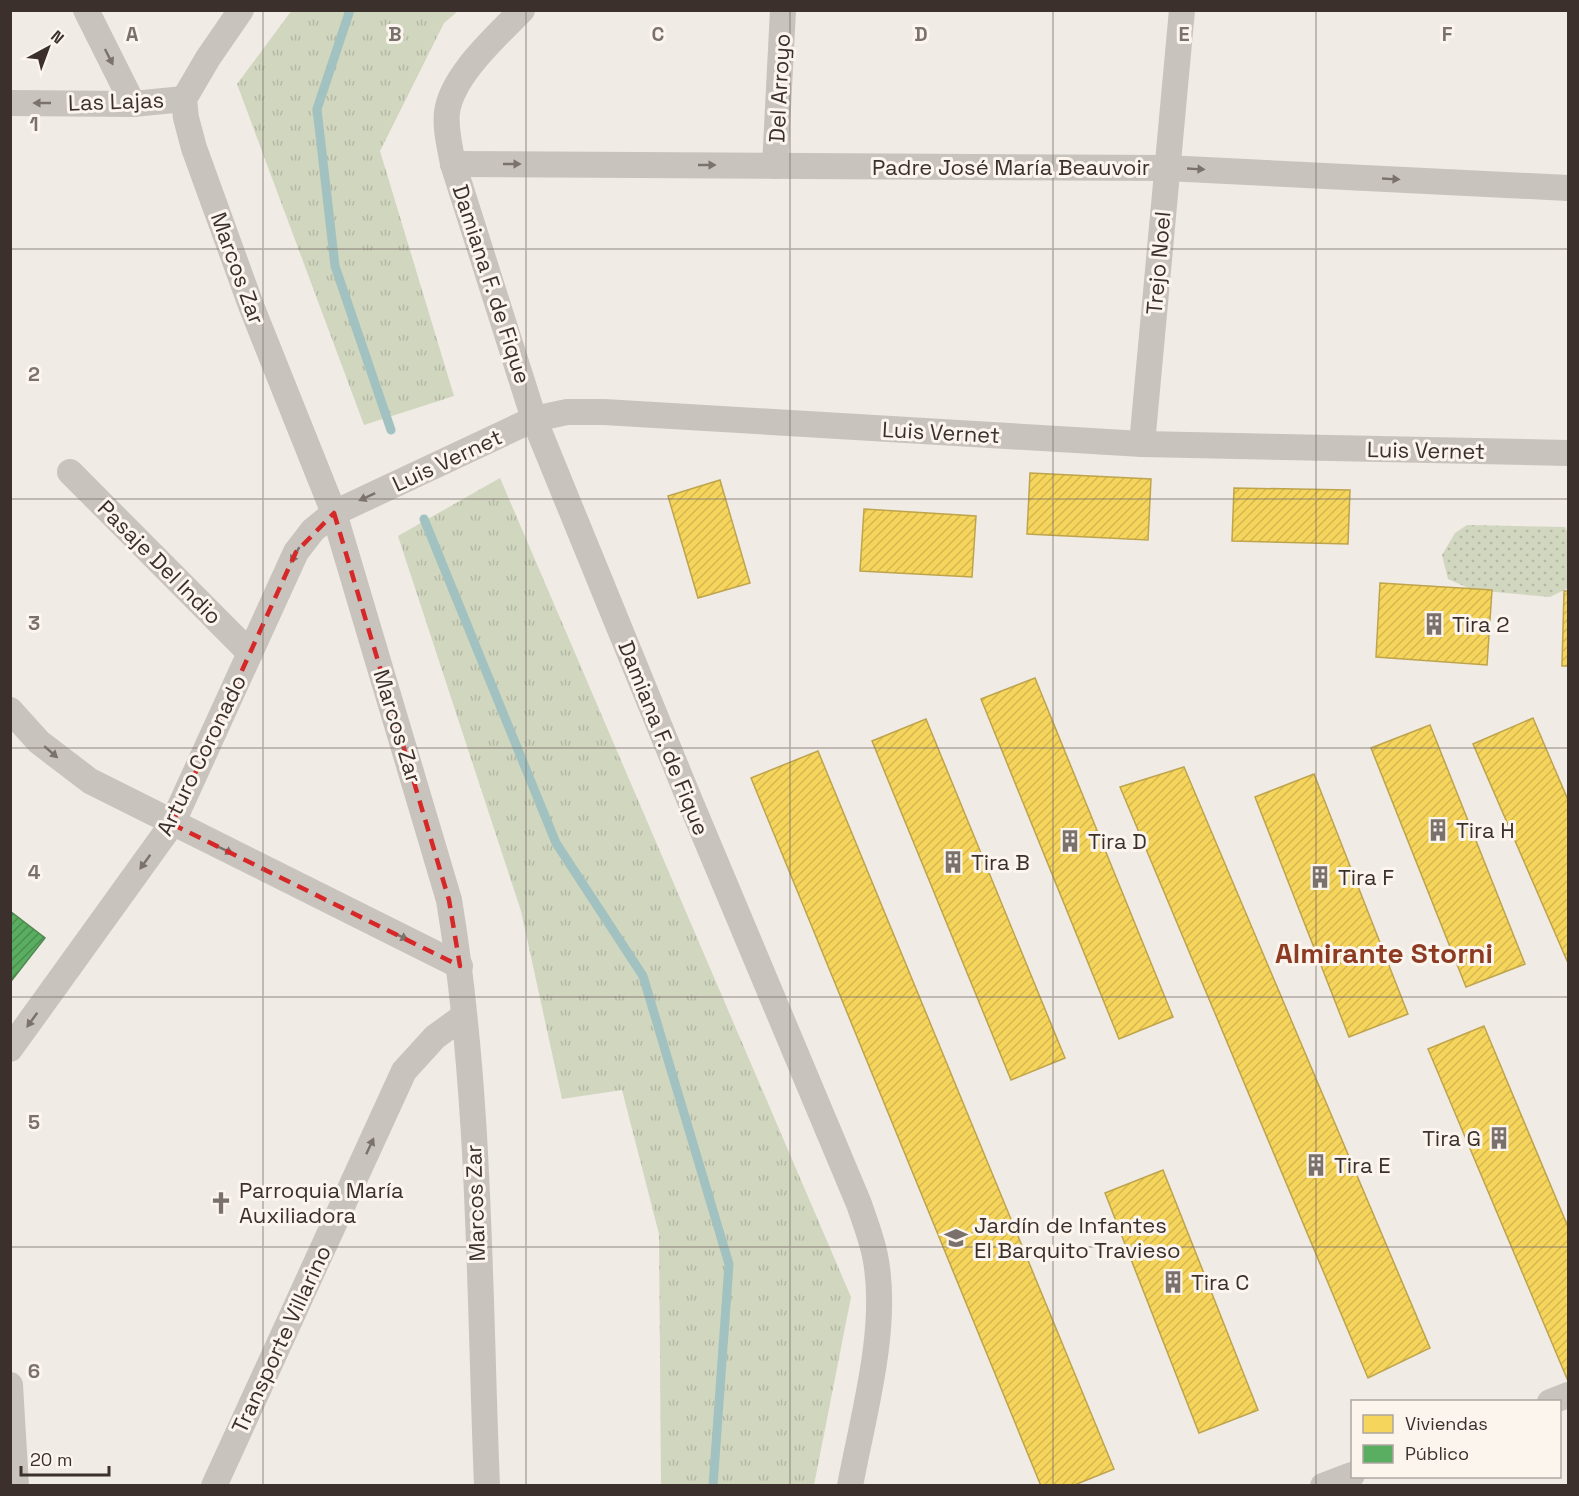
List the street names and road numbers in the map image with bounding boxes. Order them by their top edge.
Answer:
street label: Del Arroyo [762,33,796,143]
street label: Las Lajas [68,85,164,117]
street label: Padre José María Beauvoir [872,153,1150,181]
street label: Damiana F. de Fique [447,181,537,387]
street label: Marcos Zar [205,208,271,328]
street label: Trejo Noel [1140,210,1176,316]
street label: Luis Vernet [881,415,1001,449]
street label: Luis Vernet [388,422,506,498]
street label: Luis Vernet [1367,435,1485,465]
street label: Pasaje Del Indio [92,494,228,630]
street label: Damiana F. de Fique [612,637,716,839]
street label: Marcos Zar [367,666,429,786]
street label: Arturo Coronado [150,670,252,840]
street label: Marcos Zar [459,1144,491,1262]
street label: Transporte Villarino [225,1241,337,1437]

